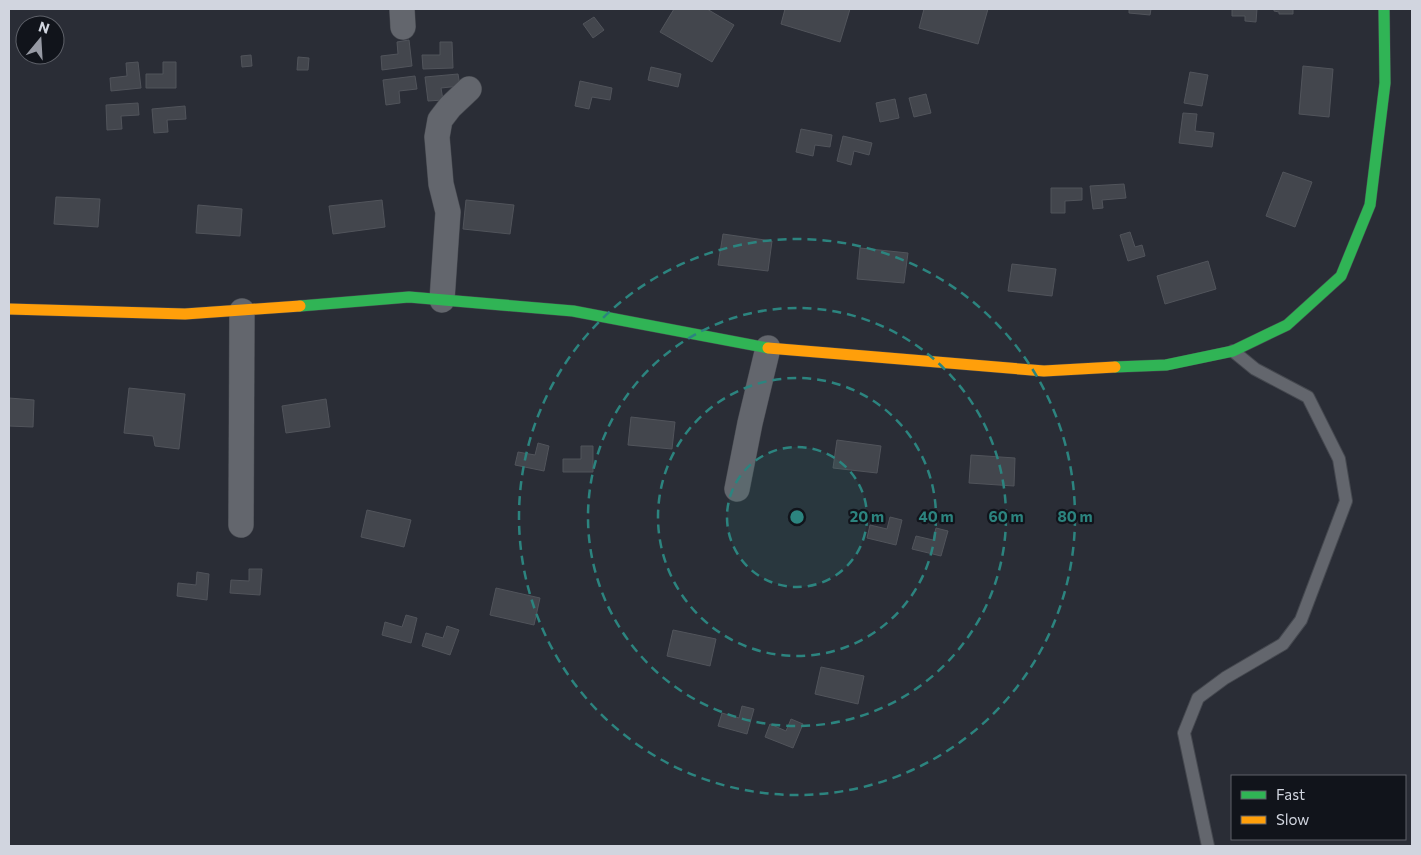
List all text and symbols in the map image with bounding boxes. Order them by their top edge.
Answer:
north arrow [15,15,65,65]
text: N [37,17,52,37]
text: 20 m [850,507,884,525]
text: 40 m [918,507,954,525]
text: 60 m [988,507,1024,525]
text: 80 m [1057,507,1093,525]
centre of rings [788,508,806,526]
legend [1231,775,1406,840]
text: Fast [1276,785,1305,803]
text: Slow [1276,810,1309,828]

